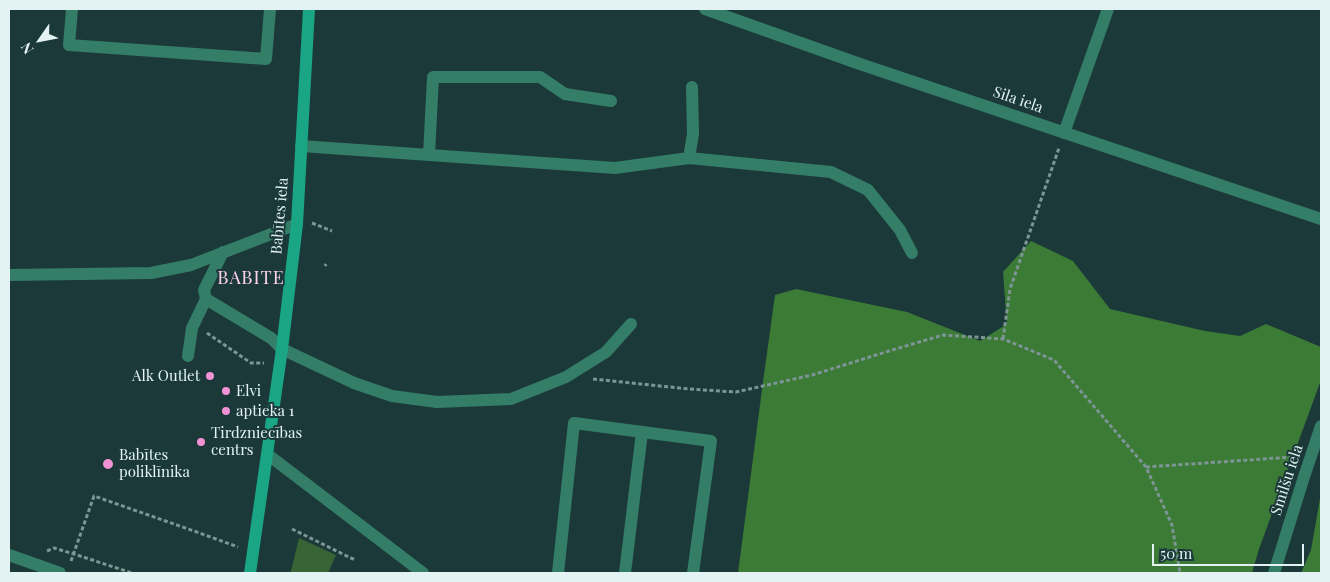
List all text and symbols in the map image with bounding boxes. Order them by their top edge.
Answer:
north arrow [15,15,65,65]
text: N [16,39,38,58]
street label: Sila iela [991,83,1045,117]
street label: Babītes iela [268,177,292,255]
district label: BABITE [217,267,285,289]
place label: Alk Outlet [132,367,200,385]
marker: Alk Outlet [204,370,216,382]
place label: Elvi [236,382,261,400]
marker: Elvi [220,385,232,397]
place label: aptieka 1 [236,402,294,420]
marker: aptieka 1 [220,405,232,417]
place label: Tirdzniecības centrs [211,424,302,459]
marker: Tirdzniecības centrs [195,436,207,448]
street label: Smilšu iela [1267,443,1307,517]
place label: Babītes poliklīnika [119,446,190,481]
marker: Babītes poliklīnika [101,457,115,471]
scale bar [1155,534,1308,566]
text: 50 m [1160,543,1192,563]

